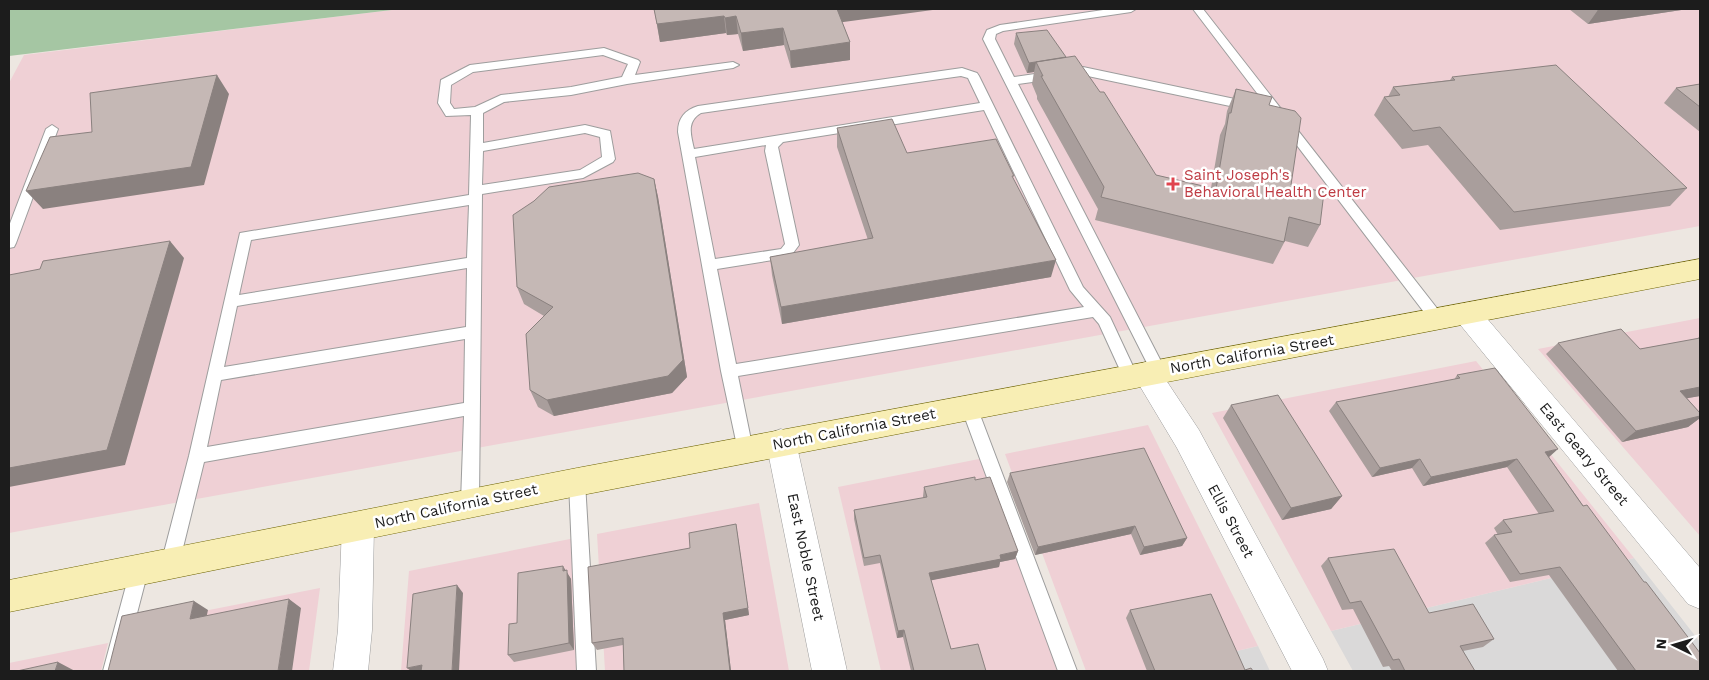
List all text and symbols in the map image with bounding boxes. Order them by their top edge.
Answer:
place label: Saint Joseph's Behavioral Health Center [1184,166,1367,201]
marker: Saint Joseph's Behavioral Health Center [1166,177,1180,191]
street label: North California Street [1169,331,1336,377]
street label: East Geary Street [1536,399,1633,510]
street label: North California Street [771,404,938,454]
street label: North California Street [373,480,540,532]
street label: Ellis Street [1204,481,1258,562]
street label: East Noble Street [784,491,828,623]
north arrow [1649,620,1699,670]
text: N [1653,638,1669,650]

